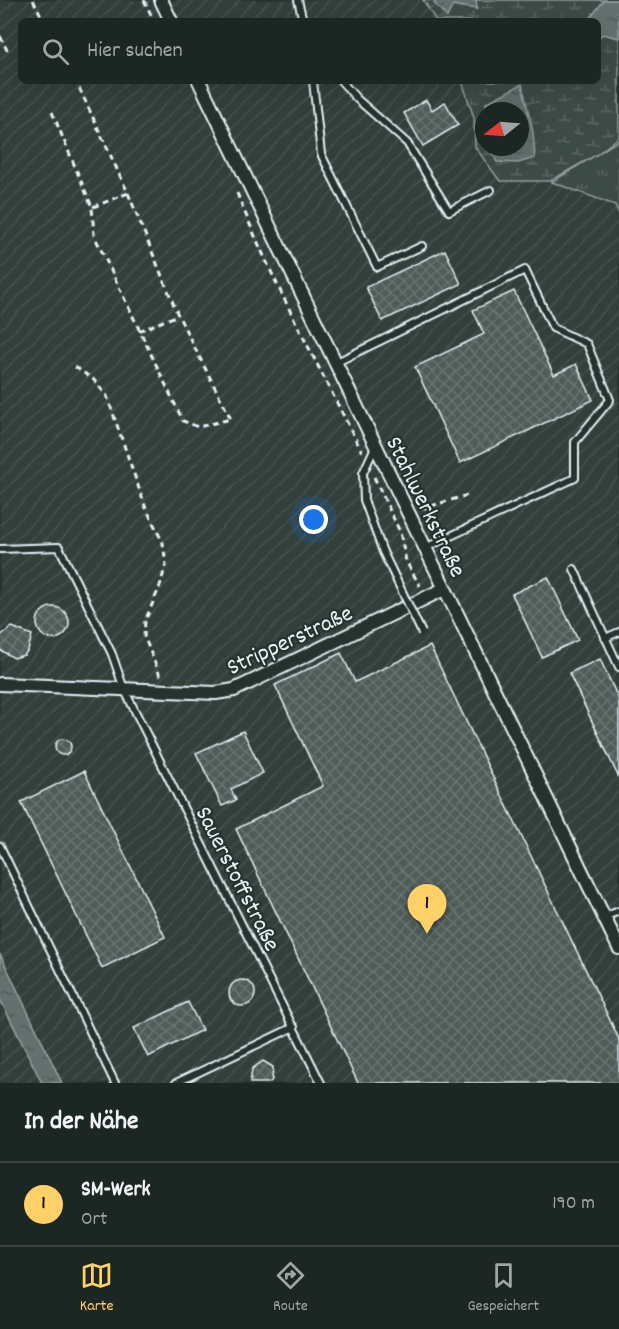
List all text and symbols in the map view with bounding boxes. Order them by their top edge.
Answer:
search box [18,18,601,84]
icon: search [39,35,72,68]
text: Hier suchen [87,36,183,67]
north arrow [475,102,529,156]
street label: Stahlwerkstraße [375,431,473,584]
your location [299,505,328,534]
street label: Stripperstraße [222,598,359,686]
street label: Sauerstoffstraße [185,801,287,958]
pin: 1 [408,884,446,934]
text: In der Nähe [24,1104,138,1141]
text: SM-Werk [81,1175,151,1206]
text: 1 [41,1190,46,1218]
text: 190 m [552,1190,595,1218]
text: Ort [81,1206,107,1234]
tab: Karte [80,1259,114,1318]
tab: Route [273,1259,308,1318]
tab: Gespeichert [467,1259,539,1318]

